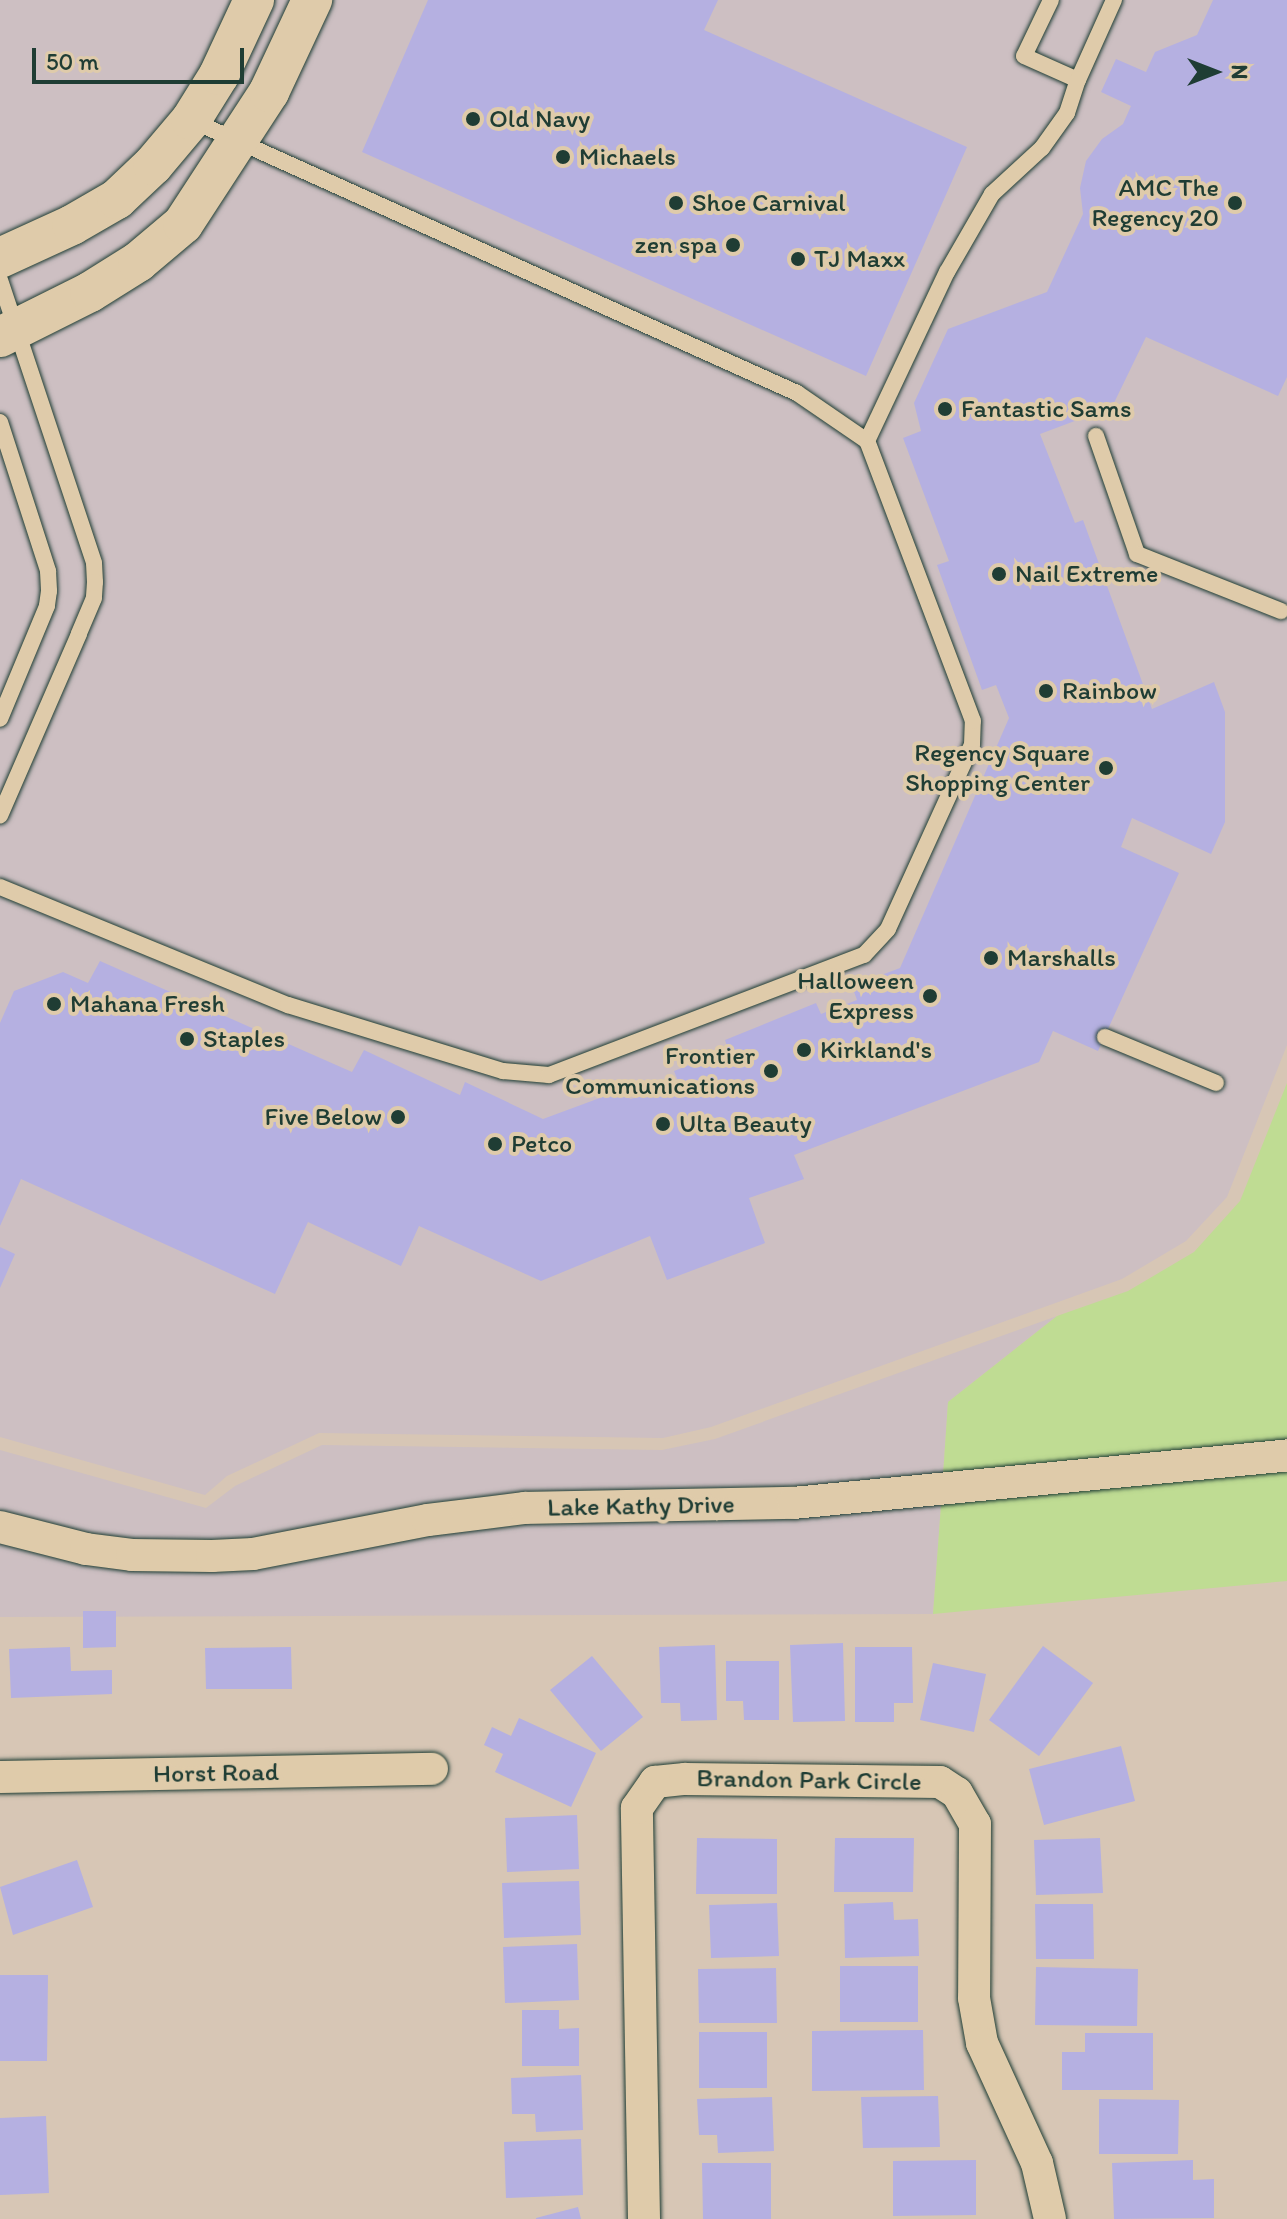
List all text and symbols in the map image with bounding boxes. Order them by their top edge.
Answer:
scale bar [36,32,248,82]
north arrow [1175,32,1255,112]
text: 50 m [46,47,99,76]
text: N [1226,65,1253,79]
place label: Old Navy [489,103,590,135]
marker: Old Navy [464,110,482,128]
place label: Michaels [579,141,676,173]
marker: Michaels [554,148,572,166]
place label: AMC The Regency 20 [1092,172,1219,234]
place label: Shoe Carnival [692,187,846,219]
marker: Shoe Carnival [667,194,685,212]
marker: AMC The Regency 20 [1226,194,1244,212]
place label: zen spa [635,229,717,261]
marker: zen spa [724,236,742,254]
place label: TJ Maxx [814,243,906,275]
marker: TJ Maxx [789,250,807,268]
place label: Fantastic Sams [961,393,1132,425]
marker: Fantastic Sams [936,400,954,418]
place label: Nail Extreme [1015,558,1159,590]
marker: Nail Extreme [990,565,1008,583]
place label: Rainbow [1062,675,1157,707]
marker: Rainbow [1037,682,1055,700]
place label: Regency Square Shopping Center [905,737,1090,798]
marker: Regency Square Shopping Center [1097,759,1115,777]
place label: Marshalls [1007,942,1116,974]
marker: Marshalls [982,949,1000,967]
place label: Halloween Express [797,965,914,1026]
marker: Halloween Express [921,987,939,1005]
place label: Mahana Fresh [70,988,225,1020]
marker: Mahana Fresh [45,995,63,1013]
place label: Staples [203,1023,285,1055]
marker: Staples [178,1030,196,1048]
place label: Kirkland's [820,1034,932,1066]
place label: Frontier Communications [565,1040,755,1102]
marker: Kirkland's [795,1041,813,1059]
marker: Frontier Communications [762,1062,780,1080]
place label: Five Below [264,1101,382,1133]
marker: Five Below [389,1108,407,1126]
place label: Ulta Beauty [679,1108,811,1140]
marker: Ulta Beauty [654,1115,672,1133]
place label: Petco [511,1128,572,1160]
marker: Petco [486,1135,504,1153]
street label: Lake Kathy Drive [547,1489,735,1523]
street label: Horst Road [153,1756,279,1790]
street label: Brandon Park Circle [696,1762,922,1798]

